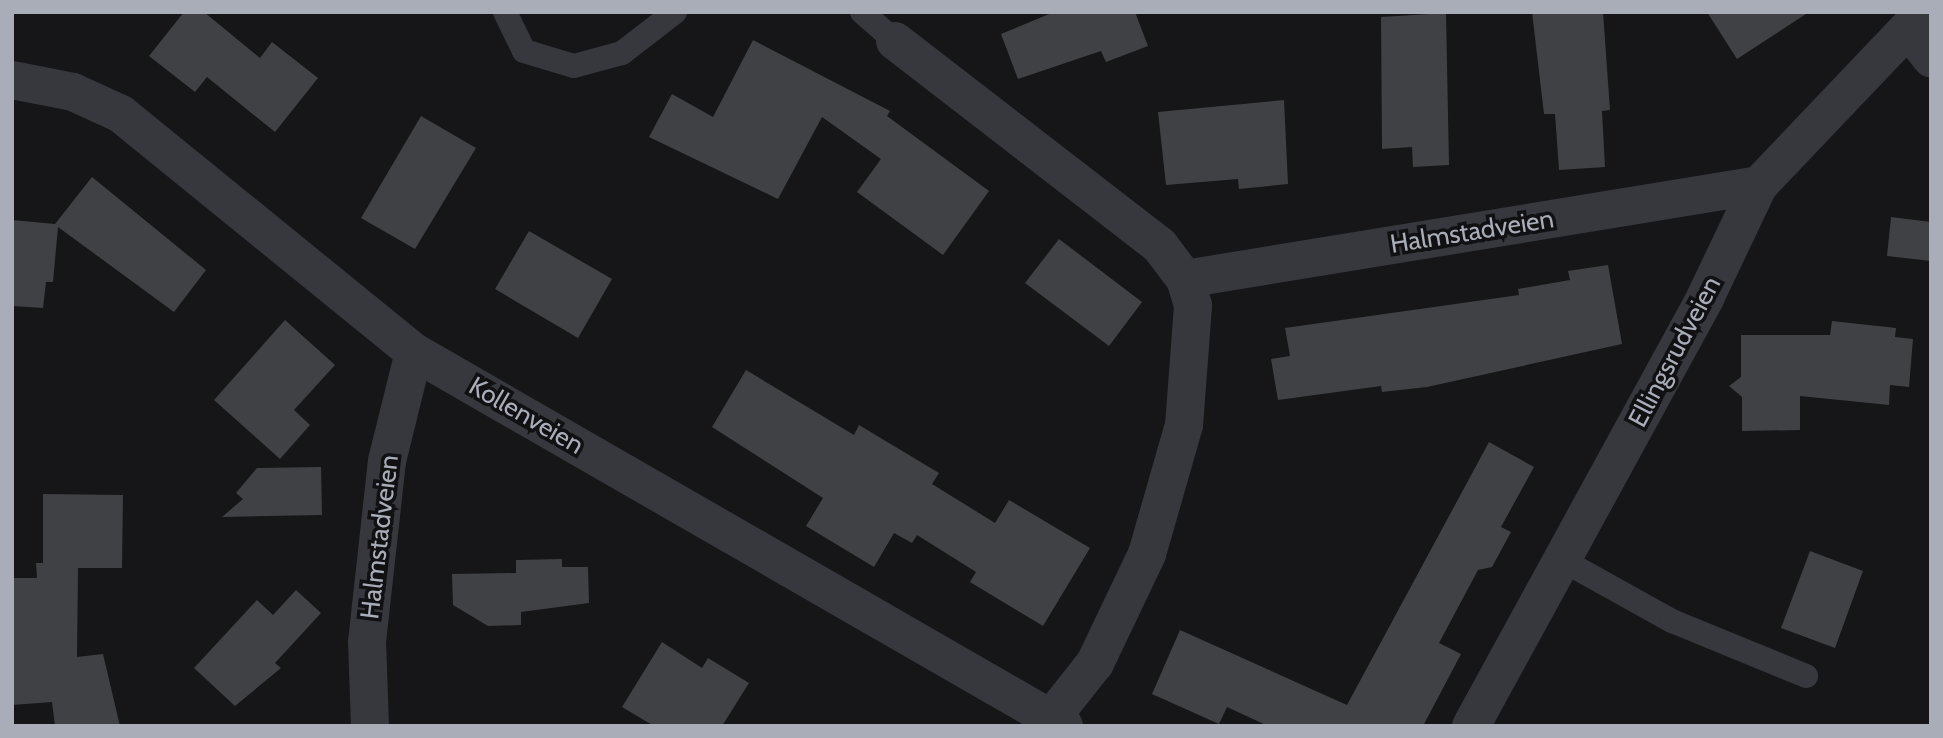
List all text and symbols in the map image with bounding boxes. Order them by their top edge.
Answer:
street label: Halmstadveien [1388,204,1556,260]
street label: Ellingsrudveien [1622,271,1728,433]
street label: Kollenveien [463,371,589,461]
street label: Halmstadveien [354,453,406,621]

